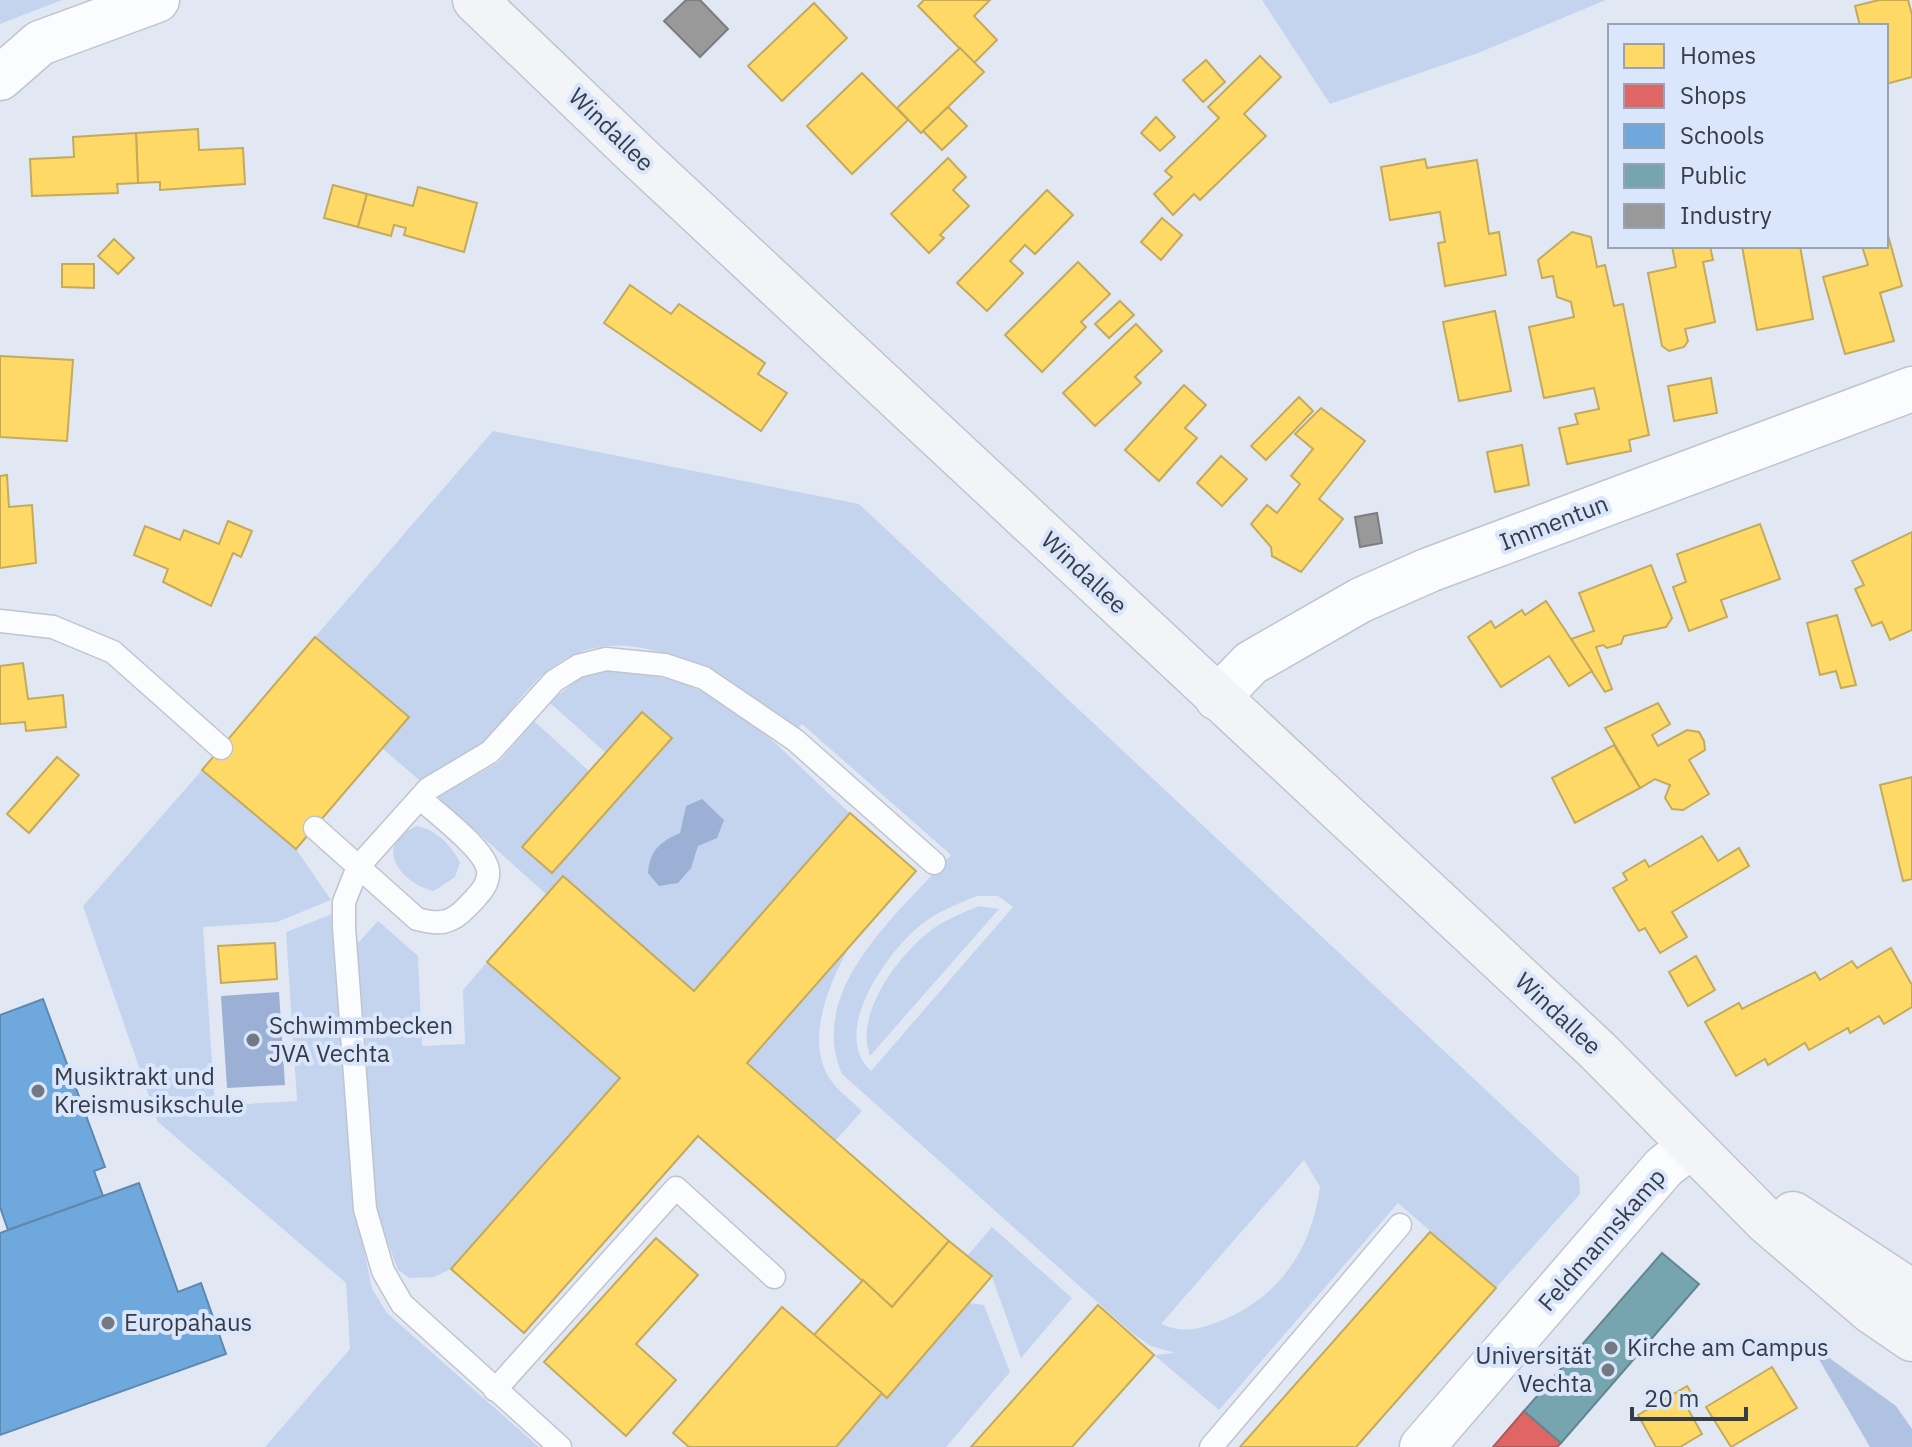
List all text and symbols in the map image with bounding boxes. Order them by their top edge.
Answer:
legend [1608,24,1888,248]
text: Homes [1680,39,1756,71]
text: Shops [1680,79,1747,111]
street label: Windallee [562,81,661,178]
text: Schools [1680,119,1765,151]
text: Public [1680,159,1747,191]
text: Industry [1680,199,1772,231]
street label: Immentun [1495,487,1613,557]
street label: Windallee [1035,524,1135,620]
street label: Windallee [1509,965,1609,1061]
place label: Schwimmbecken JVA Vechta [269,1009,453,1069]
marker: Schwimmbecken JVA Vechta [244,1031,262,1049]
place label: Musiktrakt und Kreismusikschule [54,1060,244,1120]
marker: Musiktrakt und Kreismusikschule [29,1082,47,1100]
street label: Feldmannskamp [1530,1161,1672,1318]
place label: Europahaus [124,1306,252,1338]
marker: Europahaus [99,1314,117,1332]
place label: Kirche am Campus [1627,1331,1829,1363]
place label: Universität Vechta [1475,1339,1592,1399]
marker: Kirche am Campus [1602,1339,1620,1357]
marker: Universität Vechta [1599,1361,1617,1379]
scale bar [1632,1371,1746,1421]
text: 20 m [1644,1382,1699,1414]

